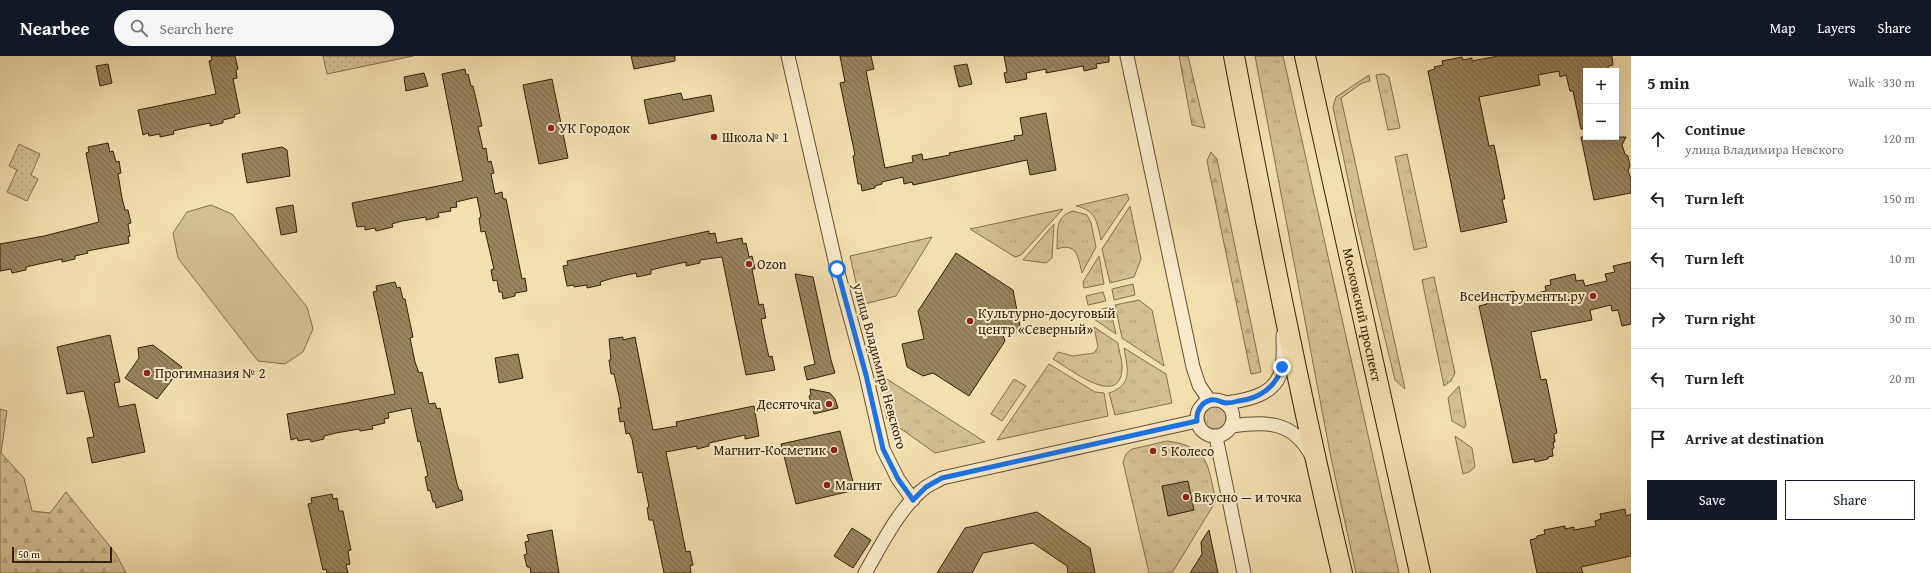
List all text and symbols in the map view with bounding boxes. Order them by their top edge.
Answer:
search box [114,10,394,46]
text: Nearbee [20,14,90,42]
icon: search [128,17,150,39]
text: Search here [160,18,234,39]
text: Map [1770,18,1796,38]
text: Layers [1818,18,1856,38]
text: Share [1878,18,1911,38]
map controls [1583,68,1619,140]
button: + [1583,68,1619,104]
text: 5 min [1647,70,1689,95]
text: Walk · 330 m [1848,73,1915,92]
button: − [1583,104,1619,140]
place label: УК Городок [559,118,631,138]
text: Continue [1685,119,1746,140]
marker: УК Городок [546,123,556,133]
place label: Школа № 1 [722,127,789,147]
icon: ahead [1647,128,1669,150]
text: 120 m [1883,129,1915,148]
marker: Школа № 1 [709,132,719,142]
text: улица Владимира Невского [1685,140,1844,159]
icon: left [1647,188,1669,210]
text: Turn left [1685,188,1744,209]
text: 150 m [1883,189,1915,208]
street label: Московский проспект [1338,246,1387,384]
icon: left [1647,248,1669,270]
text: Turn left [1685,248,1744,269]
text: 10 m [1889,249,1915,268]
place label: Ozon [757,254,787,274]
marker: Ozon [744,259,754,269]
route start [828,260,846,278]
street label: улица Владимира Невского [848,280,912,451]
place label: ВсеИнструменты.ру [1460,286,1585,306]
marker: ВсеИнструменты.ру [1588,291,1598,301]
place label: Культурно-досуговый центр «Северный» [978,303,1116,339]
icon: right [1647,308,1669,330]
text: Turn right [1685,308,1756,329]
text: 30 m [1889,309,1915,328]
marker: Культурно-досуговый центр «Северный» [965,316,975,326]
route end [1273,358,1291,376]
place label: Прогимназия № 2 [155,363,265,383]
marker: Прогимназия № 2 [142,368,152,378]
icon: left [1647,368,1669,390]
text: Turn left [1685,368,1744,389]
text: 20 m [1889,369,1915,388]
place label: Десяточка [756,394,821,414]
marker: Десяточка [824,399,834,409]
icon: arrive [1647,428,1669,450]
text: Arrive at destination [1685,428,1824,449]
place label: Магнит-Косметик [713,440,827,460]
place label: 5 Колесо [1161,441,1214,461]
marker: Магнит-Косметик [829,445,839,455]
marker: 5 Колесо [1148,446,1158,456]
place label: Магнит [835,475,882,495]
marker: Магнит [822,480,832,490]
button: Save [1647,480,1777,520]
button: Share [1785,480,1915,520]
place label: Вкусно — и точка [1194,487,1302,507]
marker: Вкусно — и точка [1181,492,1191,502]
scale bar [12,545,112,564]
text: 50 m [18,546,40,562]

